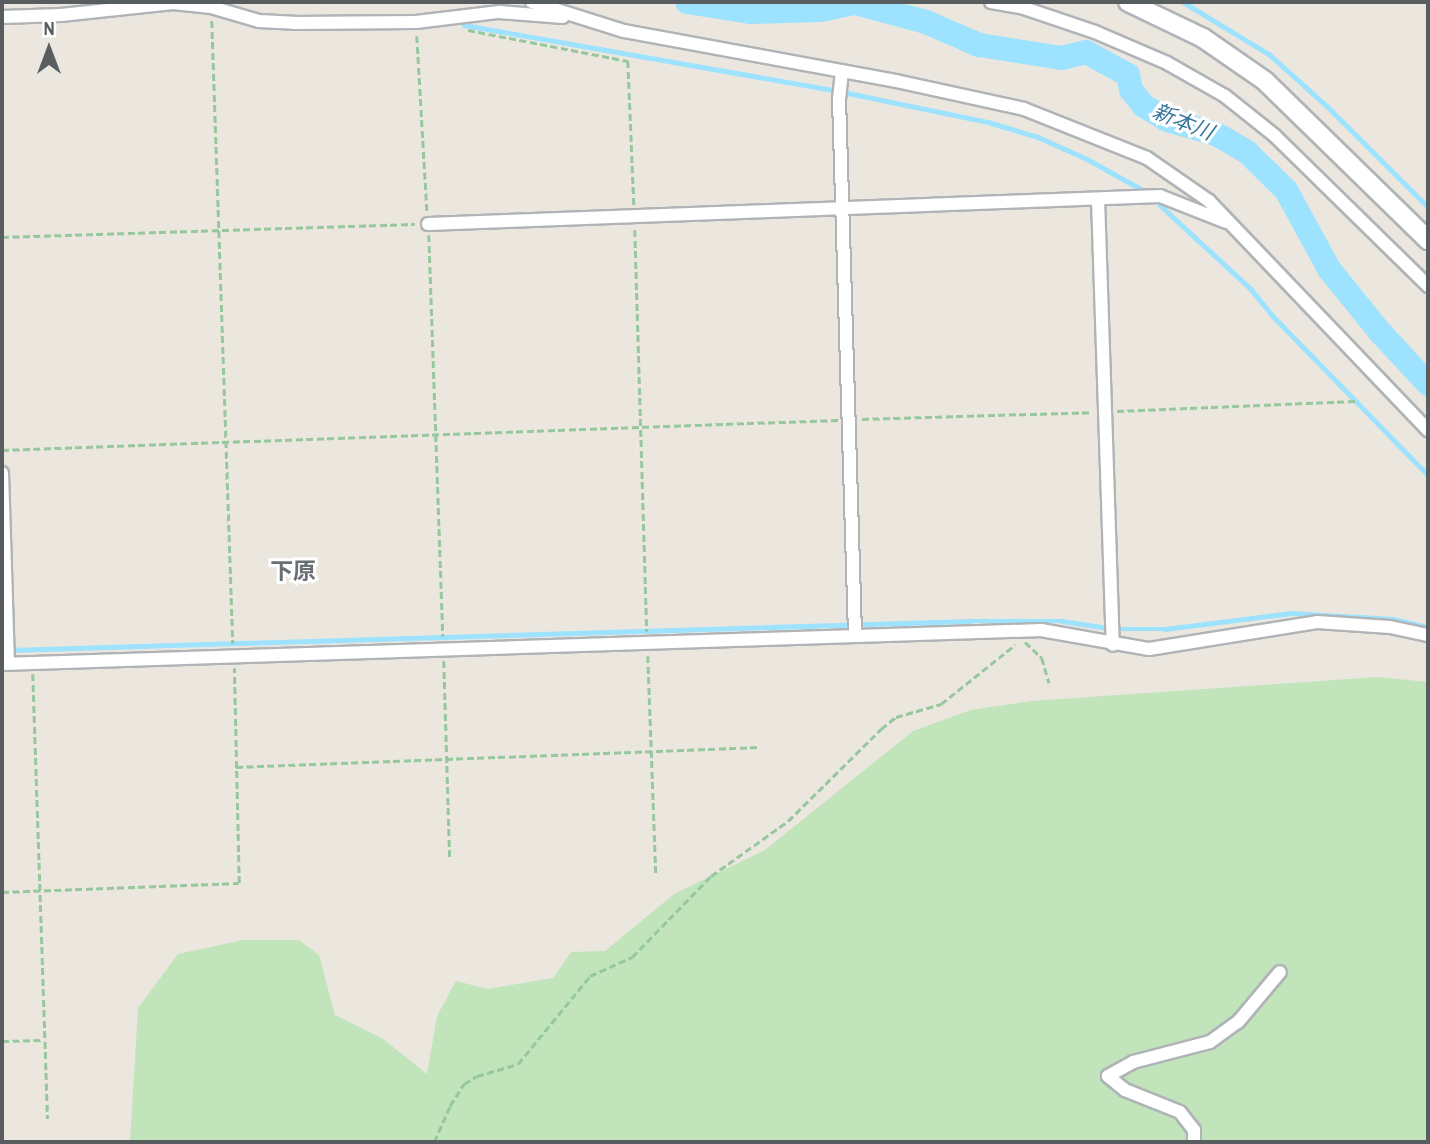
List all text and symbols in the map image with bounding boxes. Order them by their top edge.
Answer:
north arrow [14,14,84,84]
text: N [43,15,55,41]
water label: 新本川 [1149,99,1217,145]
district label: 下原 [270,557,316,585]

